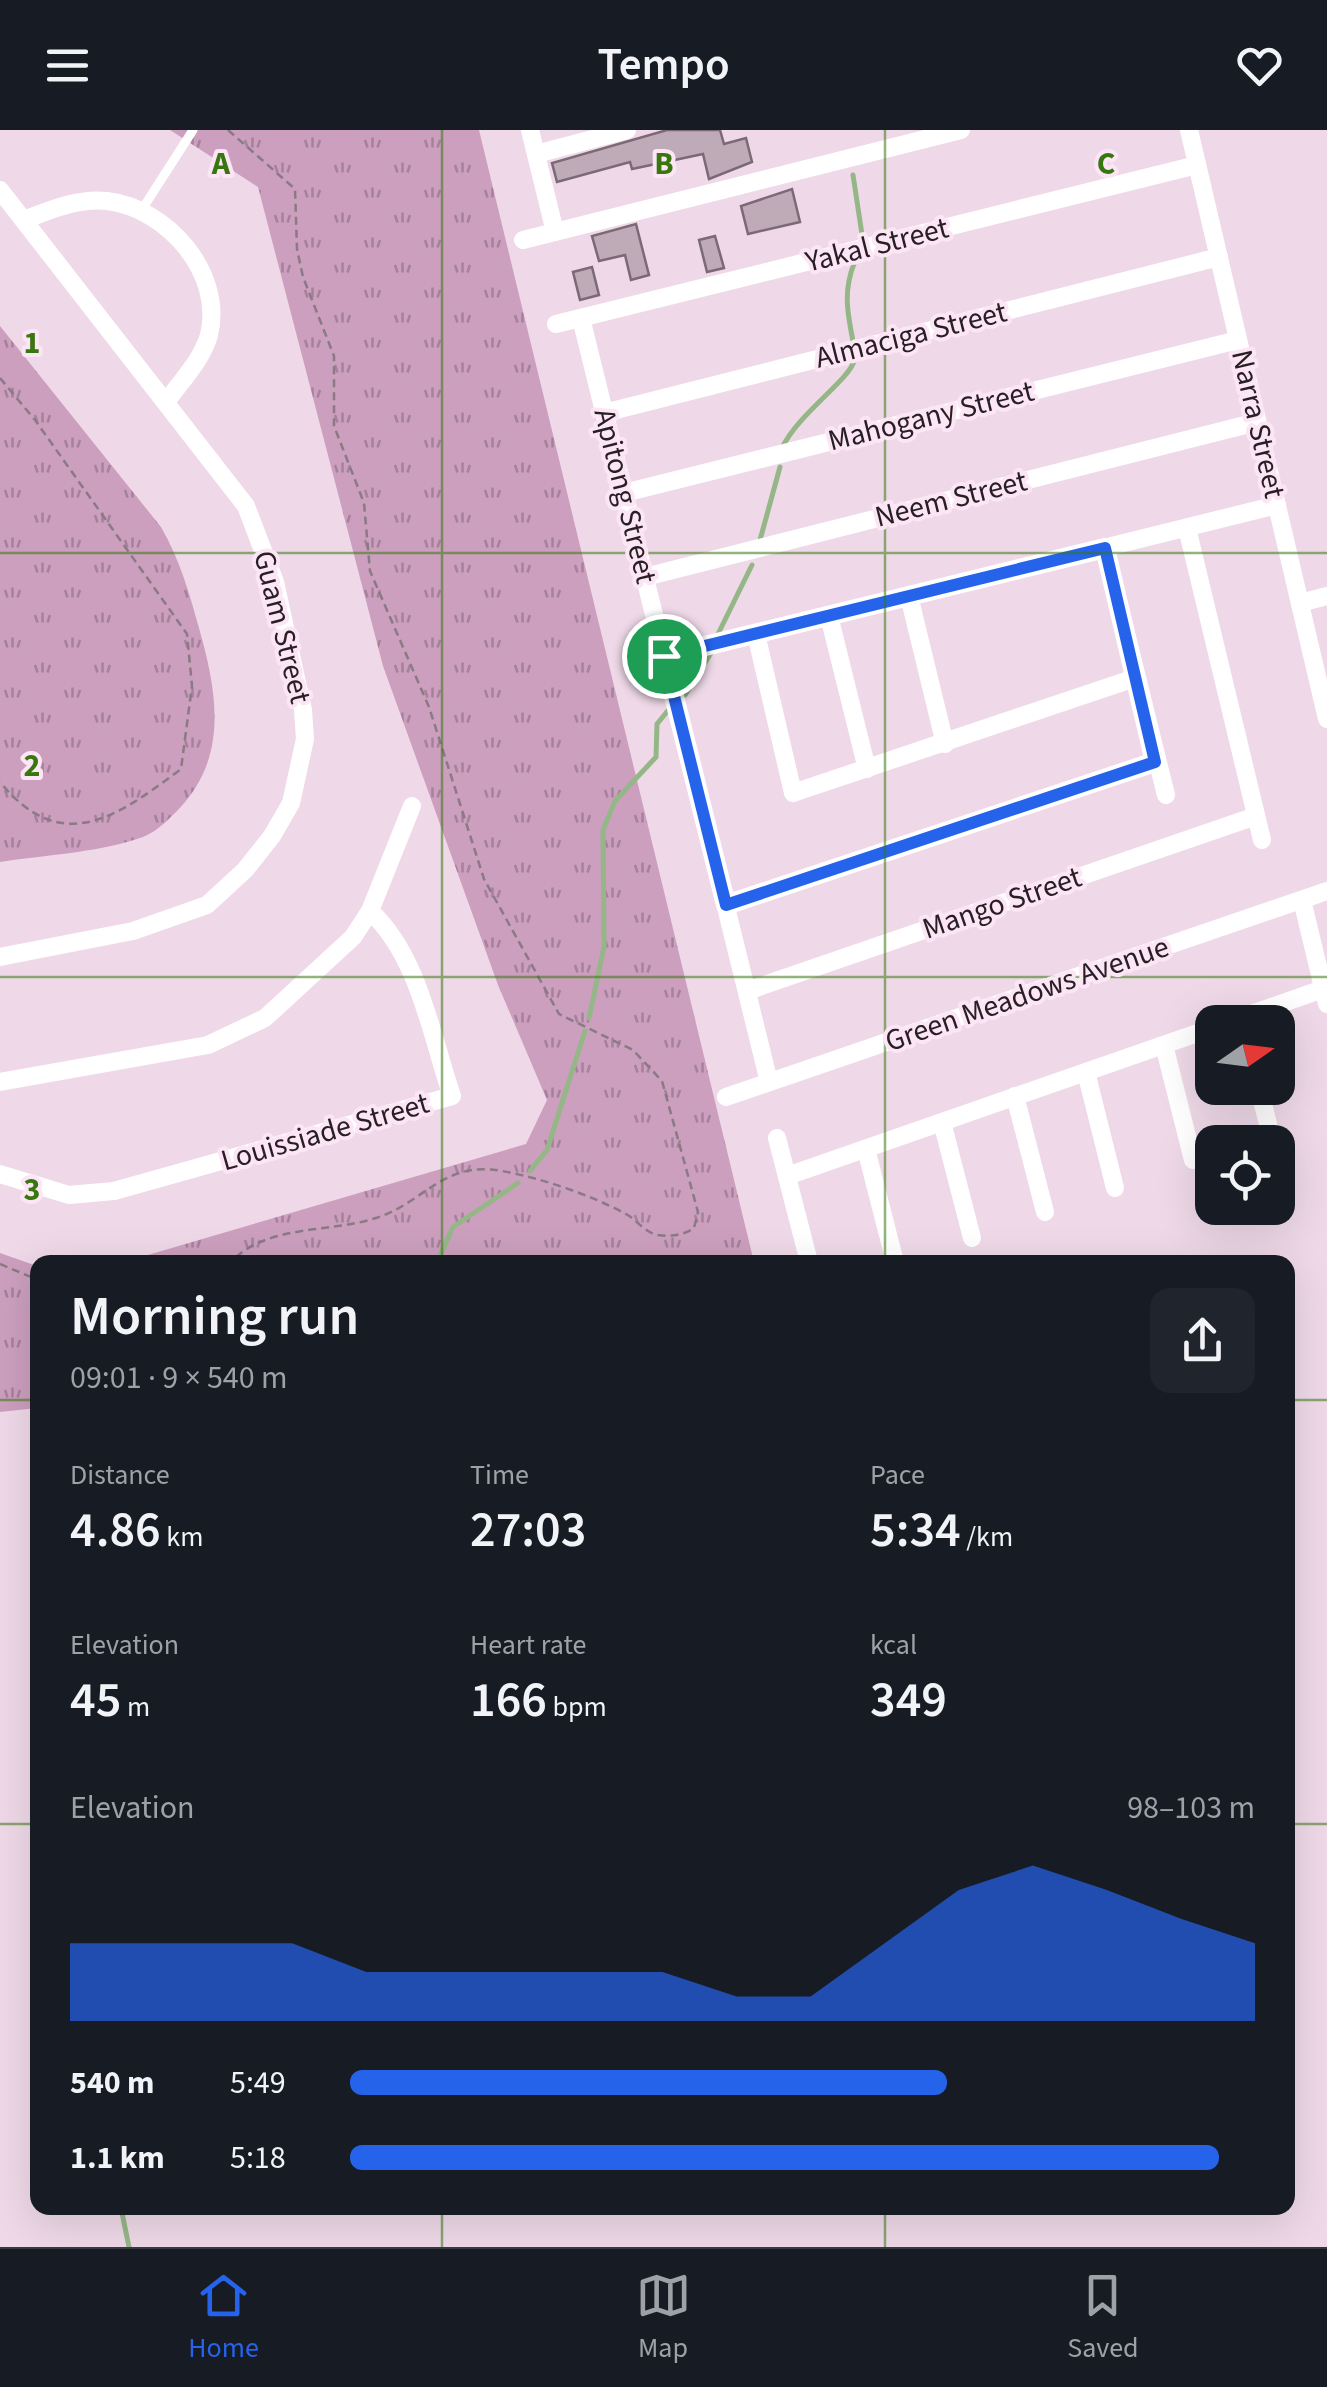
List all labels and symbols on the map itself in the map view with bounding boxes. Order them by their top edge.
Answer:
text: A [211,141,231,187]
text: B [654,141,674,187]
text: C [1097,141,1115,187]
street label: Yakal Street [800,206,953,284]
street label: Almaciga Street [811,290,1011,380]
text: 1 [24,320,40,366]
street label: Narra Street [1220,346,1296,502]
street label: Mahogany Street [824,370,1038,462]
street label: Apitong Street [582,404,668,588]
street label: Neem Street [871,459,1031,539]
street label: Guam Street [242,546,322,708]
pin [622,614,707,699]
text: 2 [24,743,40,789]
street label: Mango Street [917,856,1087,950]
street label: Green Meadows Avenue [879,925,1175,1063]
north arrow [1195,1005,1295,1105]
street label: Louissiade Street [216,1082,434,1182]
text: 3 [24,1167,40,1213]

